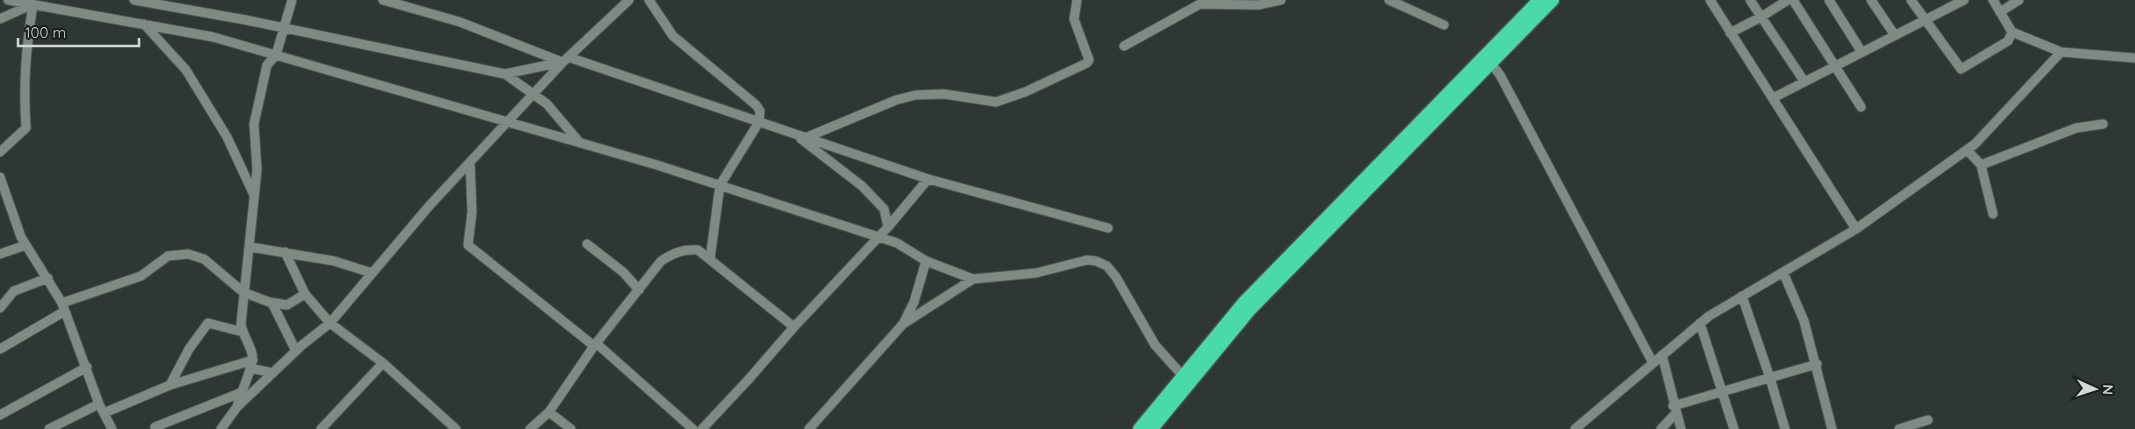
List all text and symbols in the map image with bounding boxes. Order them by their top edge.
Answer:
scale bar [18,15,139,47]
text: 100 m [25,23,66,42]
north arrow [2070,364,2120,414]
text: N [2099,384,2117,395]

